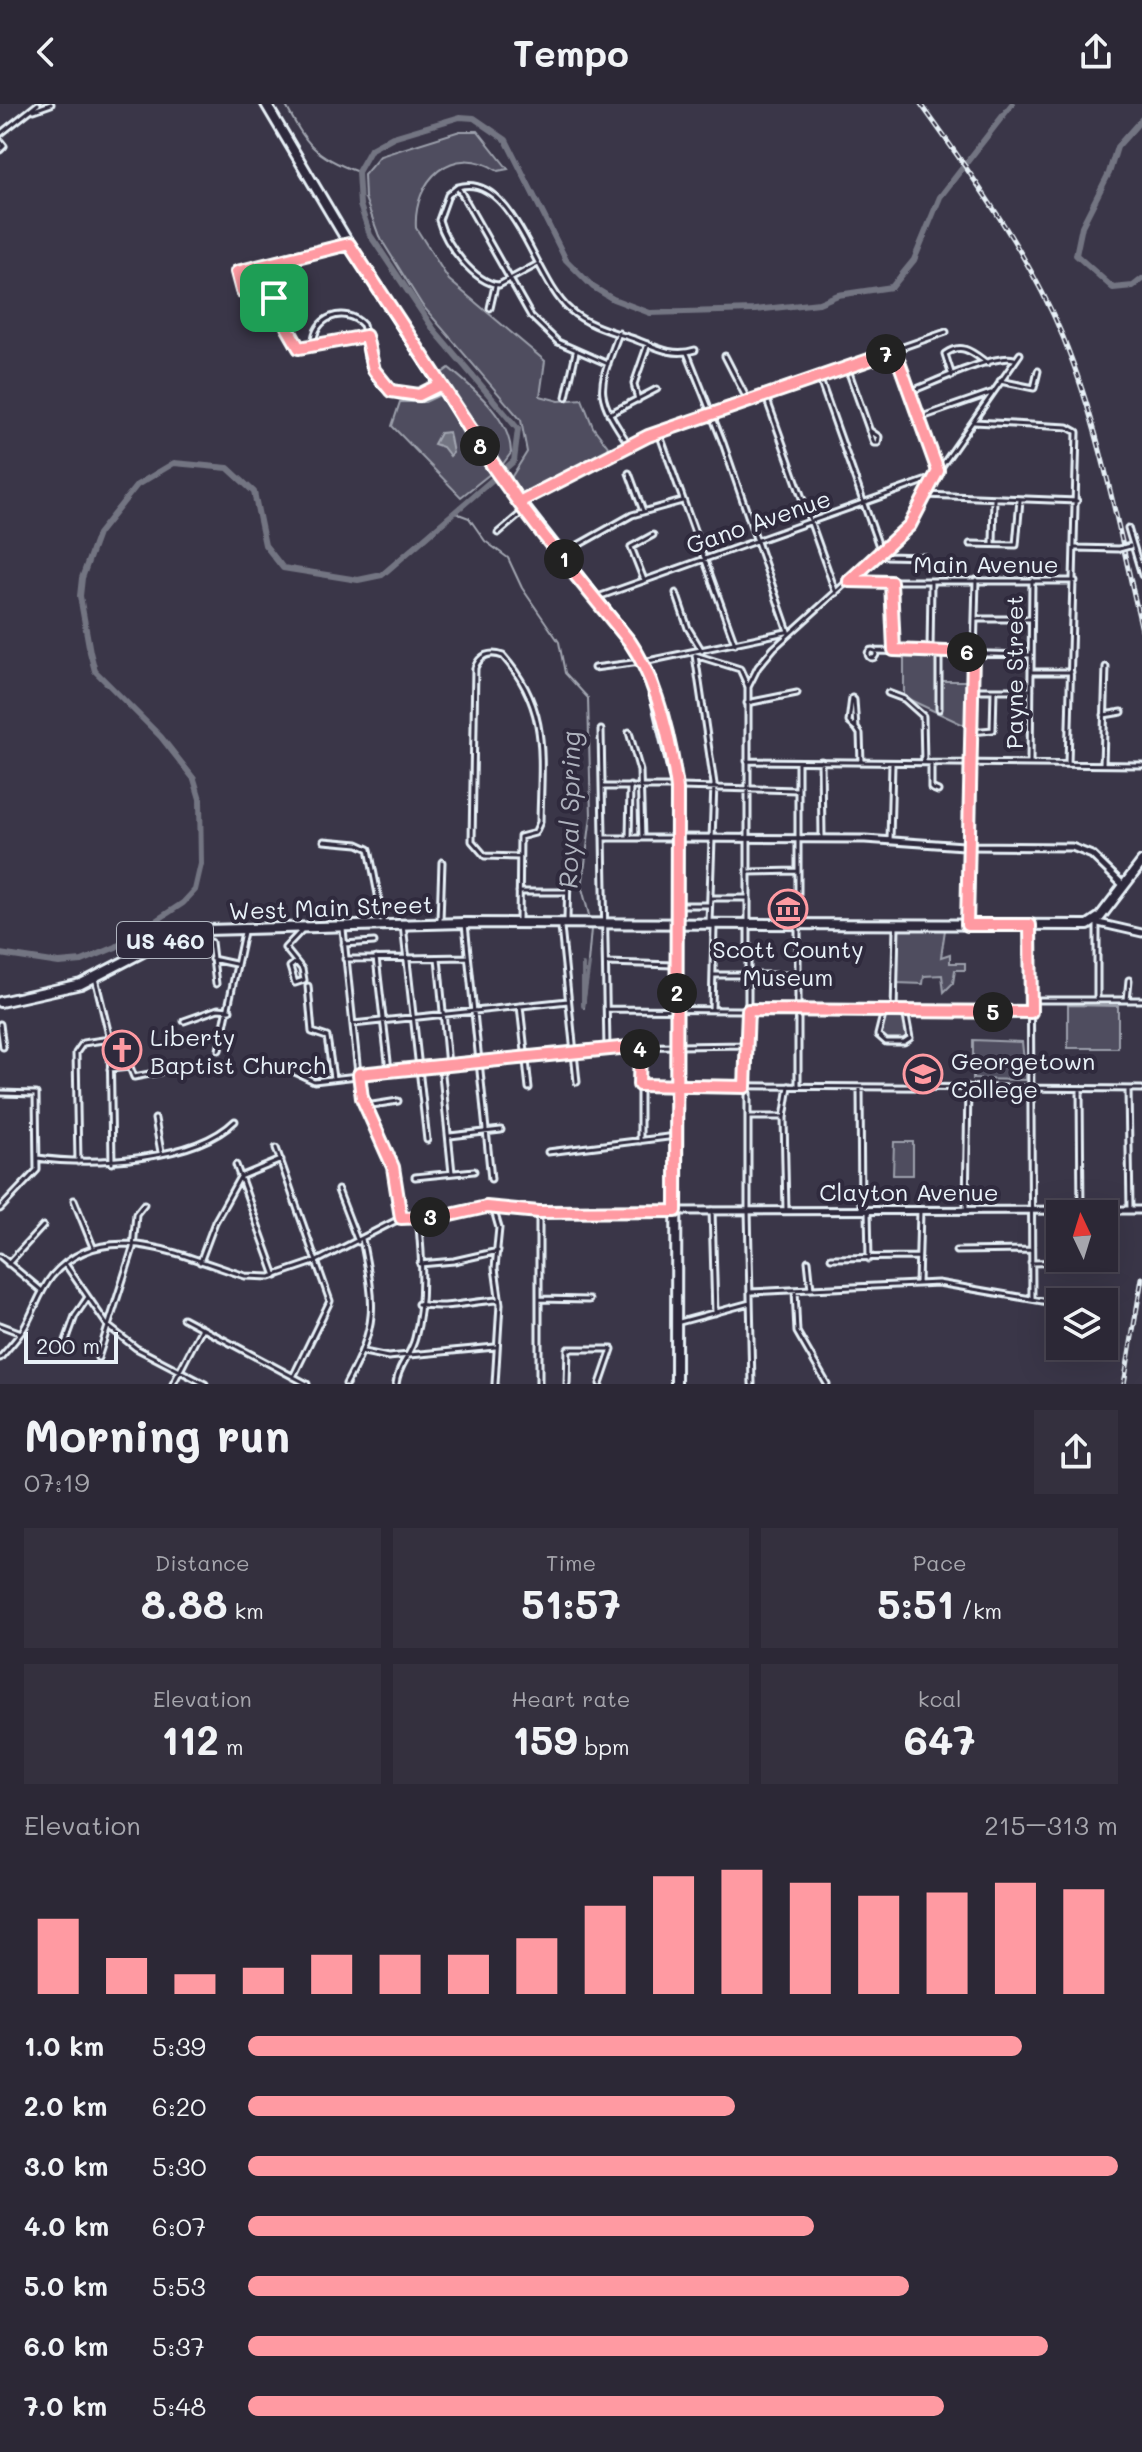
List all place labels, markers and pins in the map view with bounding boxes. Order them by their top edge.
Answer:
pin [240,264,308,332]
pin: 7 [866,334,906,374]
pin: 8 [460,426,500,466]
pin: 1 [544,539,584,579]
pin: 6 [947,632,987,672]
museum icon: Scott County Museum [767,888,809,930]
place label: Scott County Museum [712,933,864,992]
pin: 2 [657,973,697,1013]
pin: 5 [973,992,1013,1032]
place label: Liberty Baptist Church [150,1021,326,1080]
church icon: Liberty Baptist Church [101,1029,143,1071]
pin: 4 [620,1029,660,1069]
place label: Georgetown College [951,1045,1095,1104]
school or university icon: Georgetown College [902,1053,944,1095]
pin: 3 [410,1197,450,1237]

